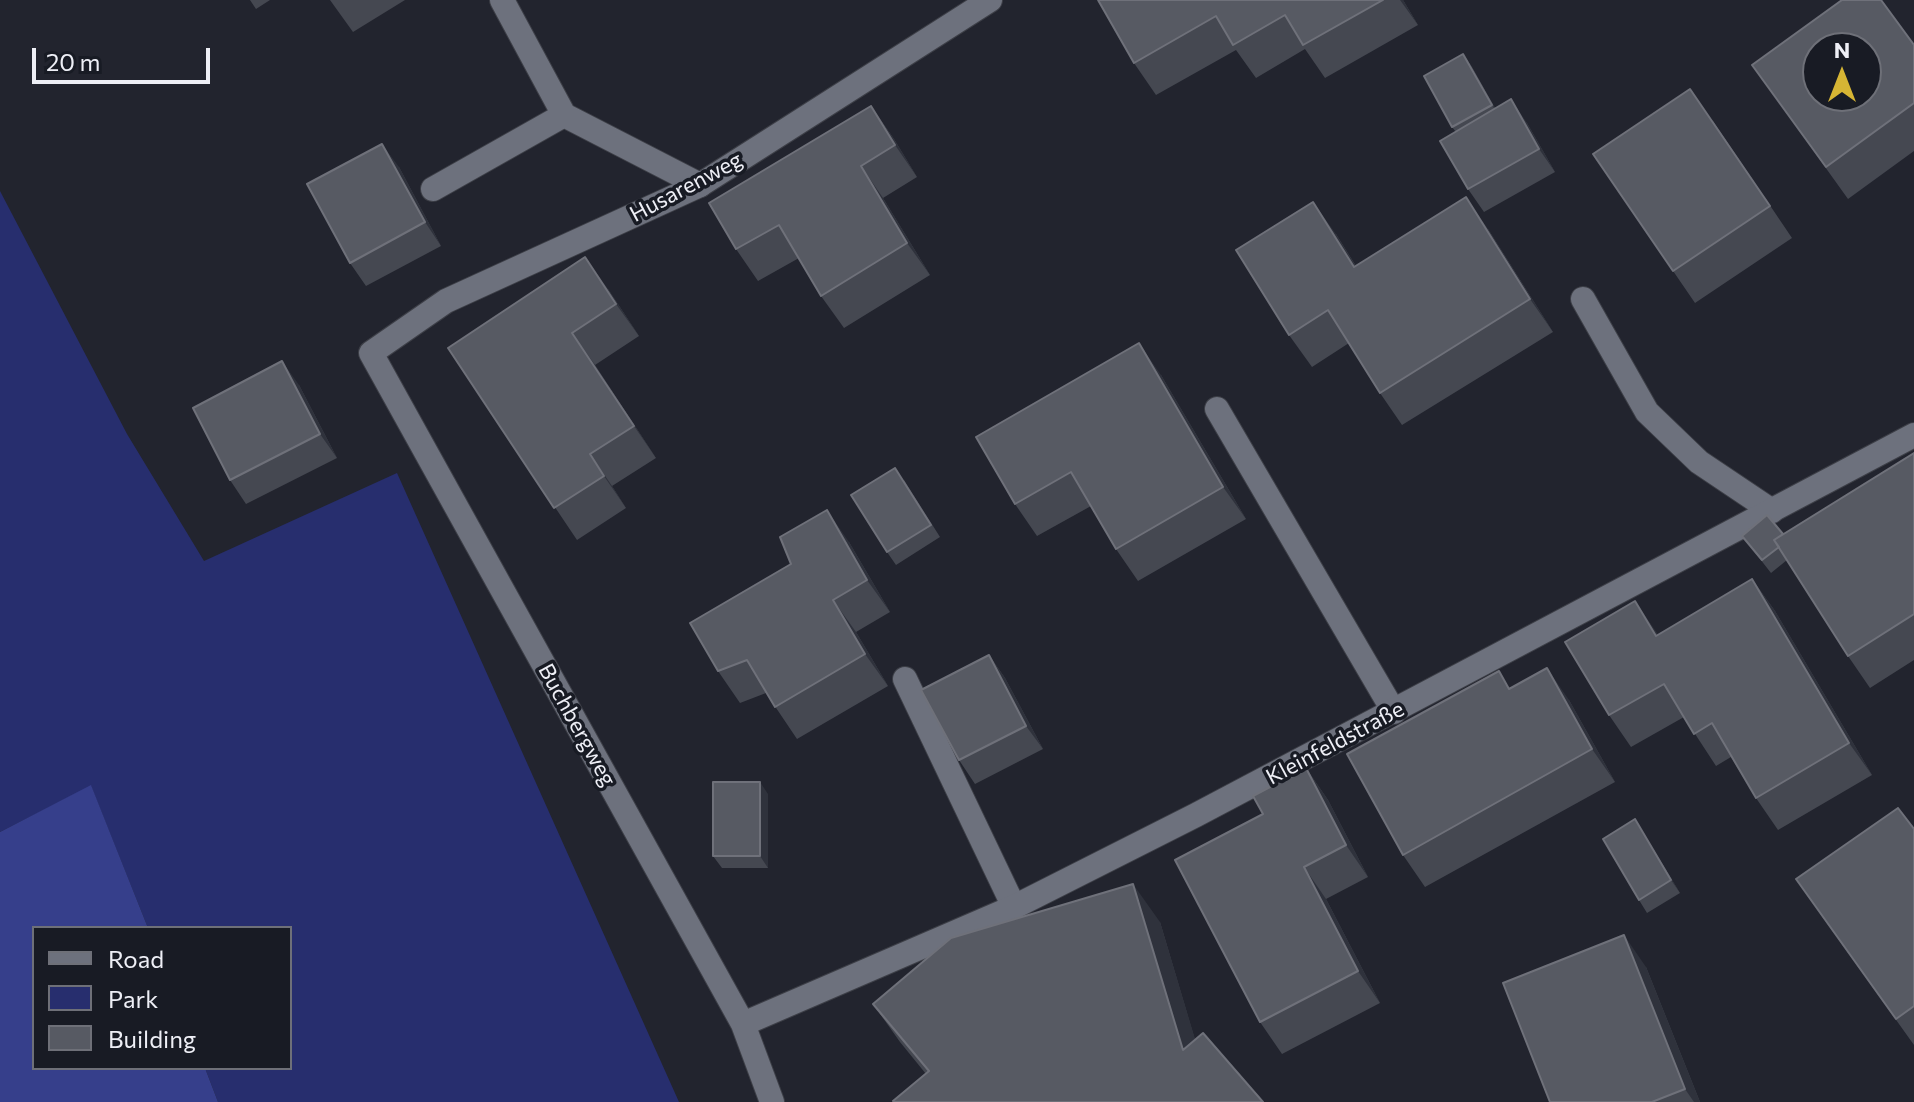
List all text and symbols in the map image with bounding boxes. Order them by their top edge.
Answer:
scale bar [36,32,214,82]
north arrow [1802,32,1882,112]
text: N [1834,36,1850,63]
text: 20 m [46,47,100,76]
street label: Husarenweg [625,146,747,228]
street label: Buchbergweg [532,659,622,791]
street label: Kleinfeldstraße [1262,696,1408,790]
legend [32,926,292,1070]
text: Road [108,944,164,973]
text: Park [108,984,158,1013]
text: Building [108,1024,196,1053]

